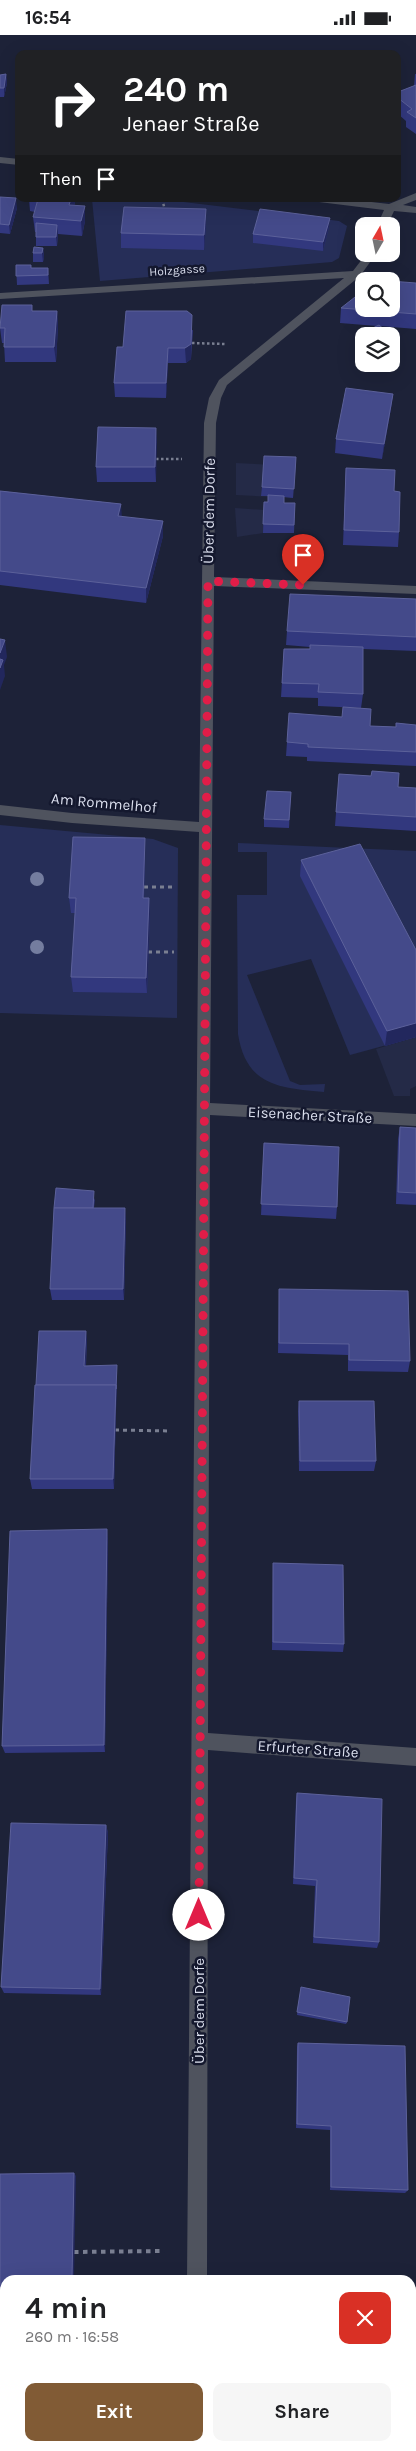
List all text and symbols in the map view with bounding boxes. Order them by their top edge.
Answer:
text: 16:54 [25,7,71,29]
text: 240 m [123,69,229,110]
icon: right [40,70,105,135]
text: Jenaer Straße [123,111,259,137]
icon: arrive [92,165,120,193]
text: Then [40,168,82,190]
north arrow [355,217,400,263]
map controls [355,217,400,372]
street label: Holzgasse [149,261,205,279]
button: search [355,272,400,317]
button: layers [355,327,400,372]
street label: Über dem Dorfe [199,458,219,564]
pin [282,534,324,585]
icon: arrive [289,541,317,569]
street label: Am Rommelhof [50,789,158,817]
street label: Eisenacher Straße [247,1103,373,1127]
street label: Erfurter Straße [257,1736,359,1762]
position arrow [172,1888,224,1940]
street label: Über dem Dorfe [190,1958,208,2064]
text: 4 min [25,2290,107,2326]
button: close [339,2292,391,2344]
text: 260 m · 16:58 [25,2327,119,2346]
button: Exit [25,2383,203,2441]
button: Share [213,2383,391,2441]

